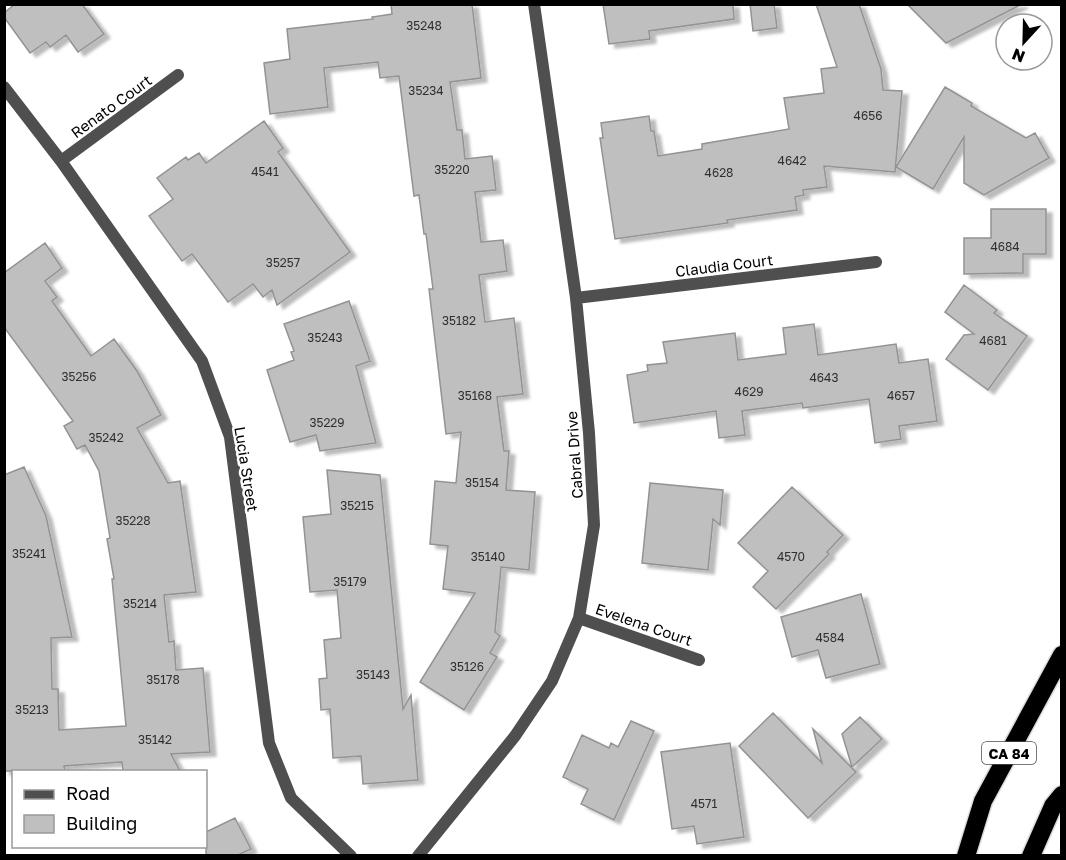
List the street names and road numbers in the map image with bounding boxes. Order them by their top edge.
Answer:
street label: Renato Court [67,71,155,141]
street label: Claudia Court [674,250,774,280]
street label: Cabral Drive [562,410,586,499]
street label: Lucia Street [231,425,263,513]
street label: Evelena Court [593,599,695,649]
road number: CA 84 [982,742,1036,764]

